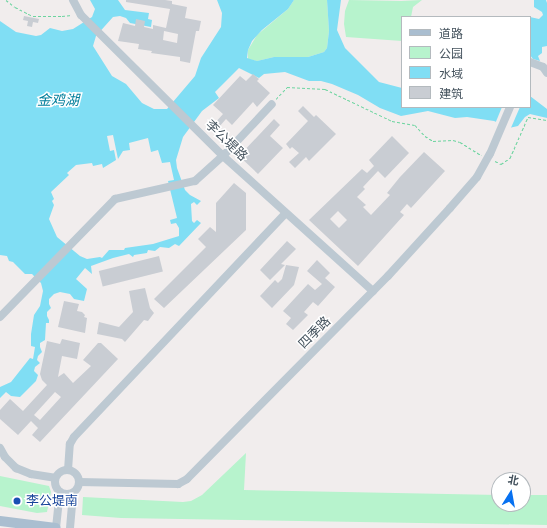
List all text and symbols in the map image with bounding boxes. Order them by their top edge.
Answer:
legend [401,16,531,108]
text: 道路 [439,27,463,41]
text: 公园 [439,47,463,61]
text: 水域 [439,67,463,81]
text: 建筑 [439,87,463,101]
water label: 金鸡湖 [37,93,79,109]
street label: 李公堤路 [202,117,250,165]
street label: 四季路 [296,314,334,352]
north arrow [491,472,531,512]
text: 北 [507,473,520,488]
place label: 李公堤南 [26,493,78,509]
marker: 李公堤南 [11,495,23,507]

